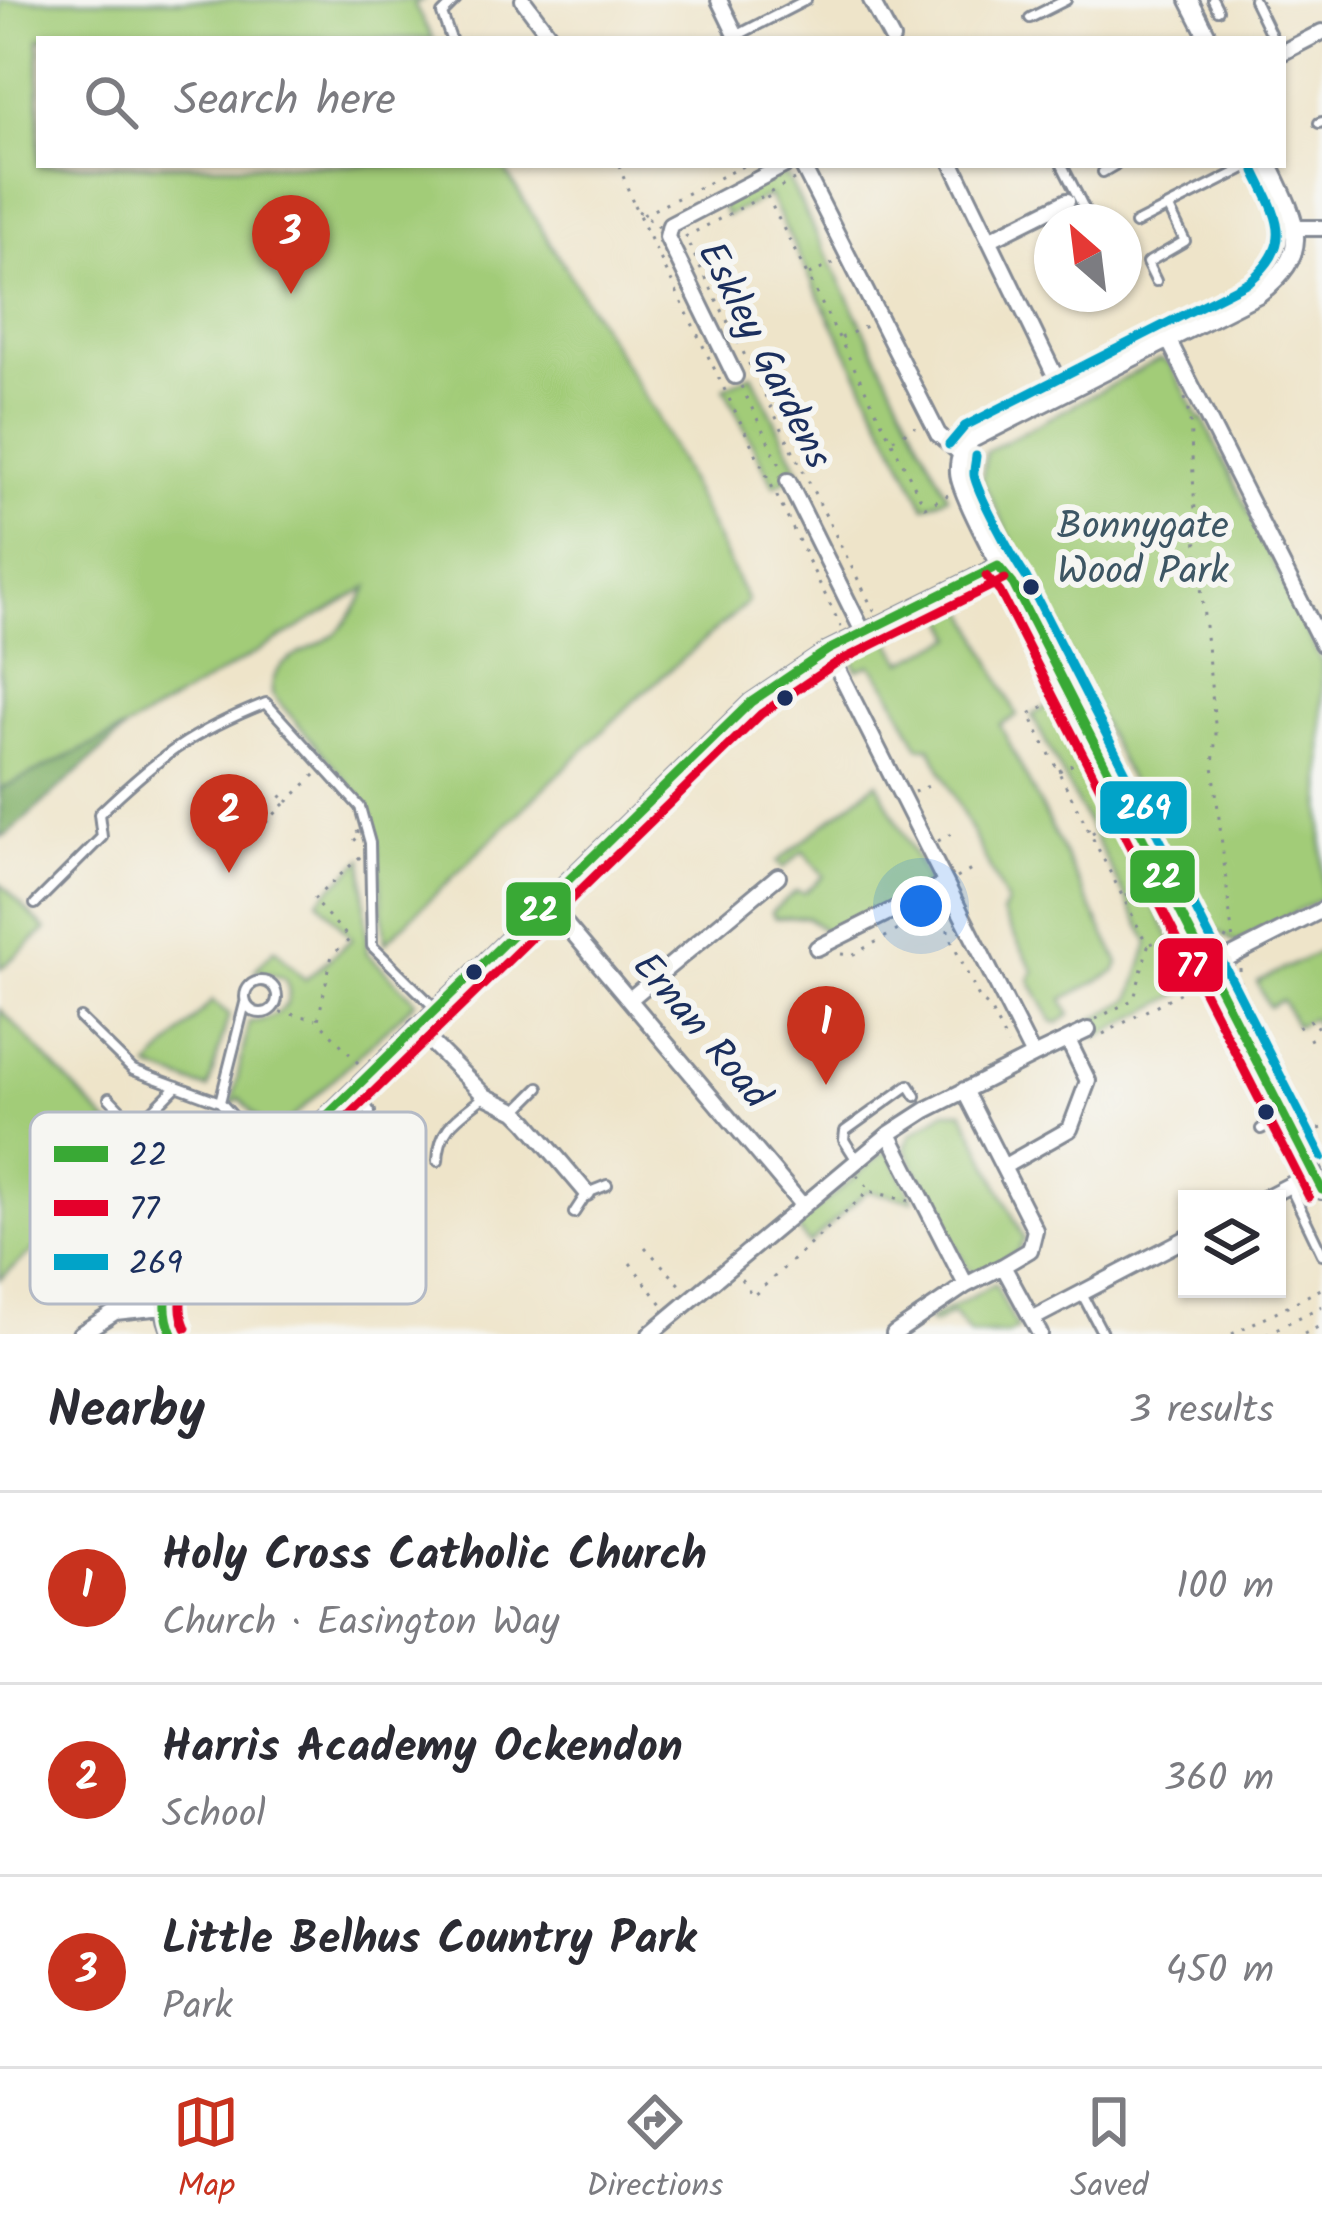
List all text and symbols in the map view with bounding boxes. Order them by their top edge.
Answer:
search box [36,36,1286,168]
text: Search here [174,66,396,138]
icon: search [78,69,144,135]
pin: 3 [252,195,330,294]
north arrow [1034,204,1142,312]
street label: Eskley Gardens [679,231,847,481]
park label: Bonnygate Wood Park [1057,497,1230,604]
unlabelled marker [1020,576,1042,598]
unlabelled marker [774,687,796,709]
pin: 2 [190,774,268,873]
line badge: 269 [1098,779,1189,836]
text: 269 [1117,784,1171,837]
line badge: 22 [1128,848,1197,905]
text: 22 [1143,853,1181,906]
your location [891,876,951,936]
line badge: 22 [504,880,573,938]
text: 22 [520,886,558,939]
line badge: 77 [1156,936,1225,994]
street label: Ernan Road [615,940,786,1126]
text: 77 [1175,942,1208,995]
unlabelled marker [463,961,485,983]
pin: 1 [787,986,865,1085]
unlabelled marker [1255,1101,1277,1123]
legend [30,1112,426,1304]
text: 22 [129,1131,167,1184]
text: 77 [129,1185,161,1238]
map controls [1178,1190,1286,1298]
button: layers [1178,1190,1286,1298]
text: 269 [129,1239,183,1292]
text: Nearby [48,1372,205,1453]
text: 3 results [1129,1381,1274,1443]
text: Holy Cross Catholic Church [162,1521,707,1593]
text: 1 [81,1557,93,1619]
text: 100 m [1176,1557,1274,1619]
text: Church · Easington Way [162,1593,559,1655]
text: Harris Academy Ockendon [162,1713,683,1785]
text: 2 [76,1749,98,1811]
text: 360 m [1164,1749,1274,1811]
text: School [162,1785,266,1847]
text: Little Belhus Country Park [162,1905,696,1977]
text: 3 [76,1941,98,2003]
text: 450 m [1165,1941,1274,2003]
text: Park [162,1977,233,2039]
tab: Map [173,2089,239,2214]
tab: Directions [586,2089,723,2214]
tab: Saved [1070,2089,1149,2214]

